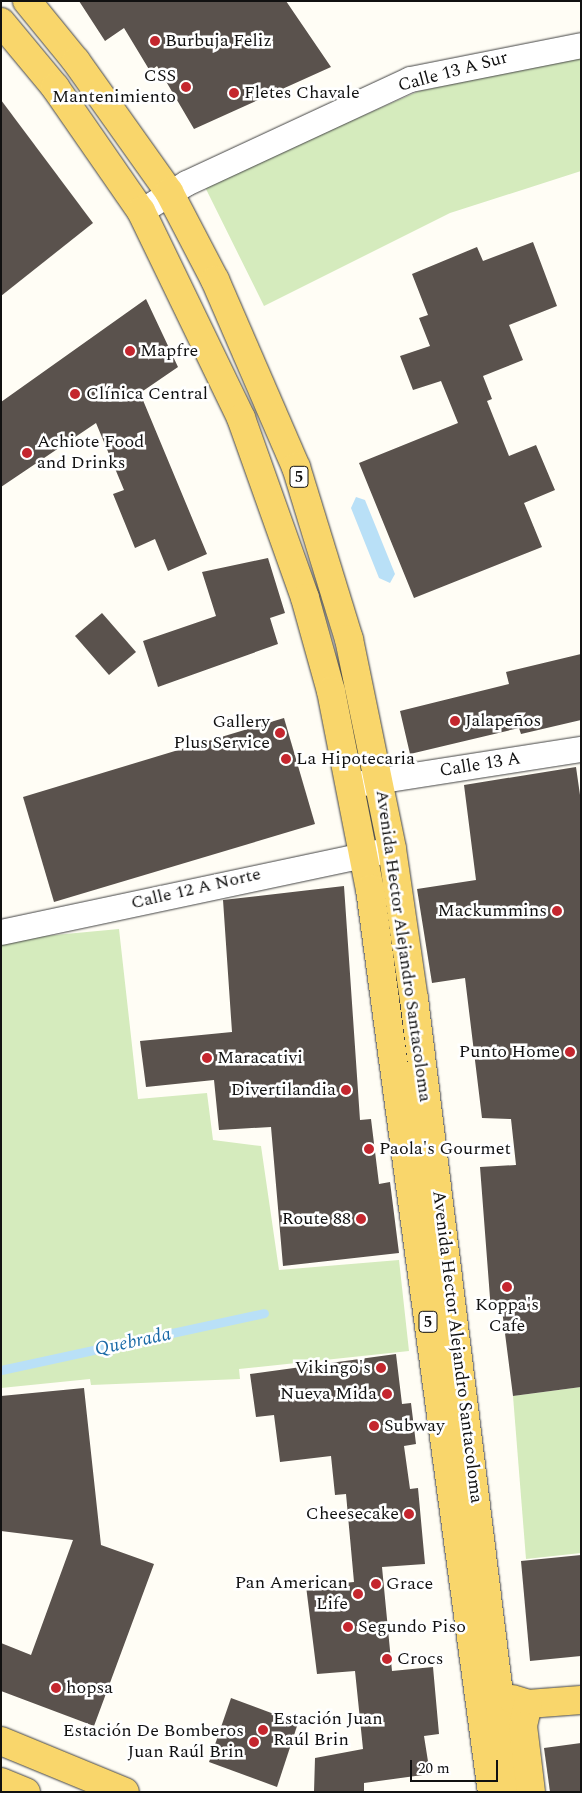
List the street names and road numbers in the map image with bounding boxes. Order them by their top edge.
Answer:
street label: Calle 13 A Sur [396,47,510,97]
road number: 5 [289,464,309,491]
street label: Calle 13 A [438,748,522,782]
street label: Avenida Hector Alejandro Santacoloma [370,789,436,1103]
street label: Calle 12 A Norte [129,864,263,914]
street label: Avenida Hector Alejandro Santacoloma [427,1189,487,1505]
road number: 5 [418,1308,438,1335]

